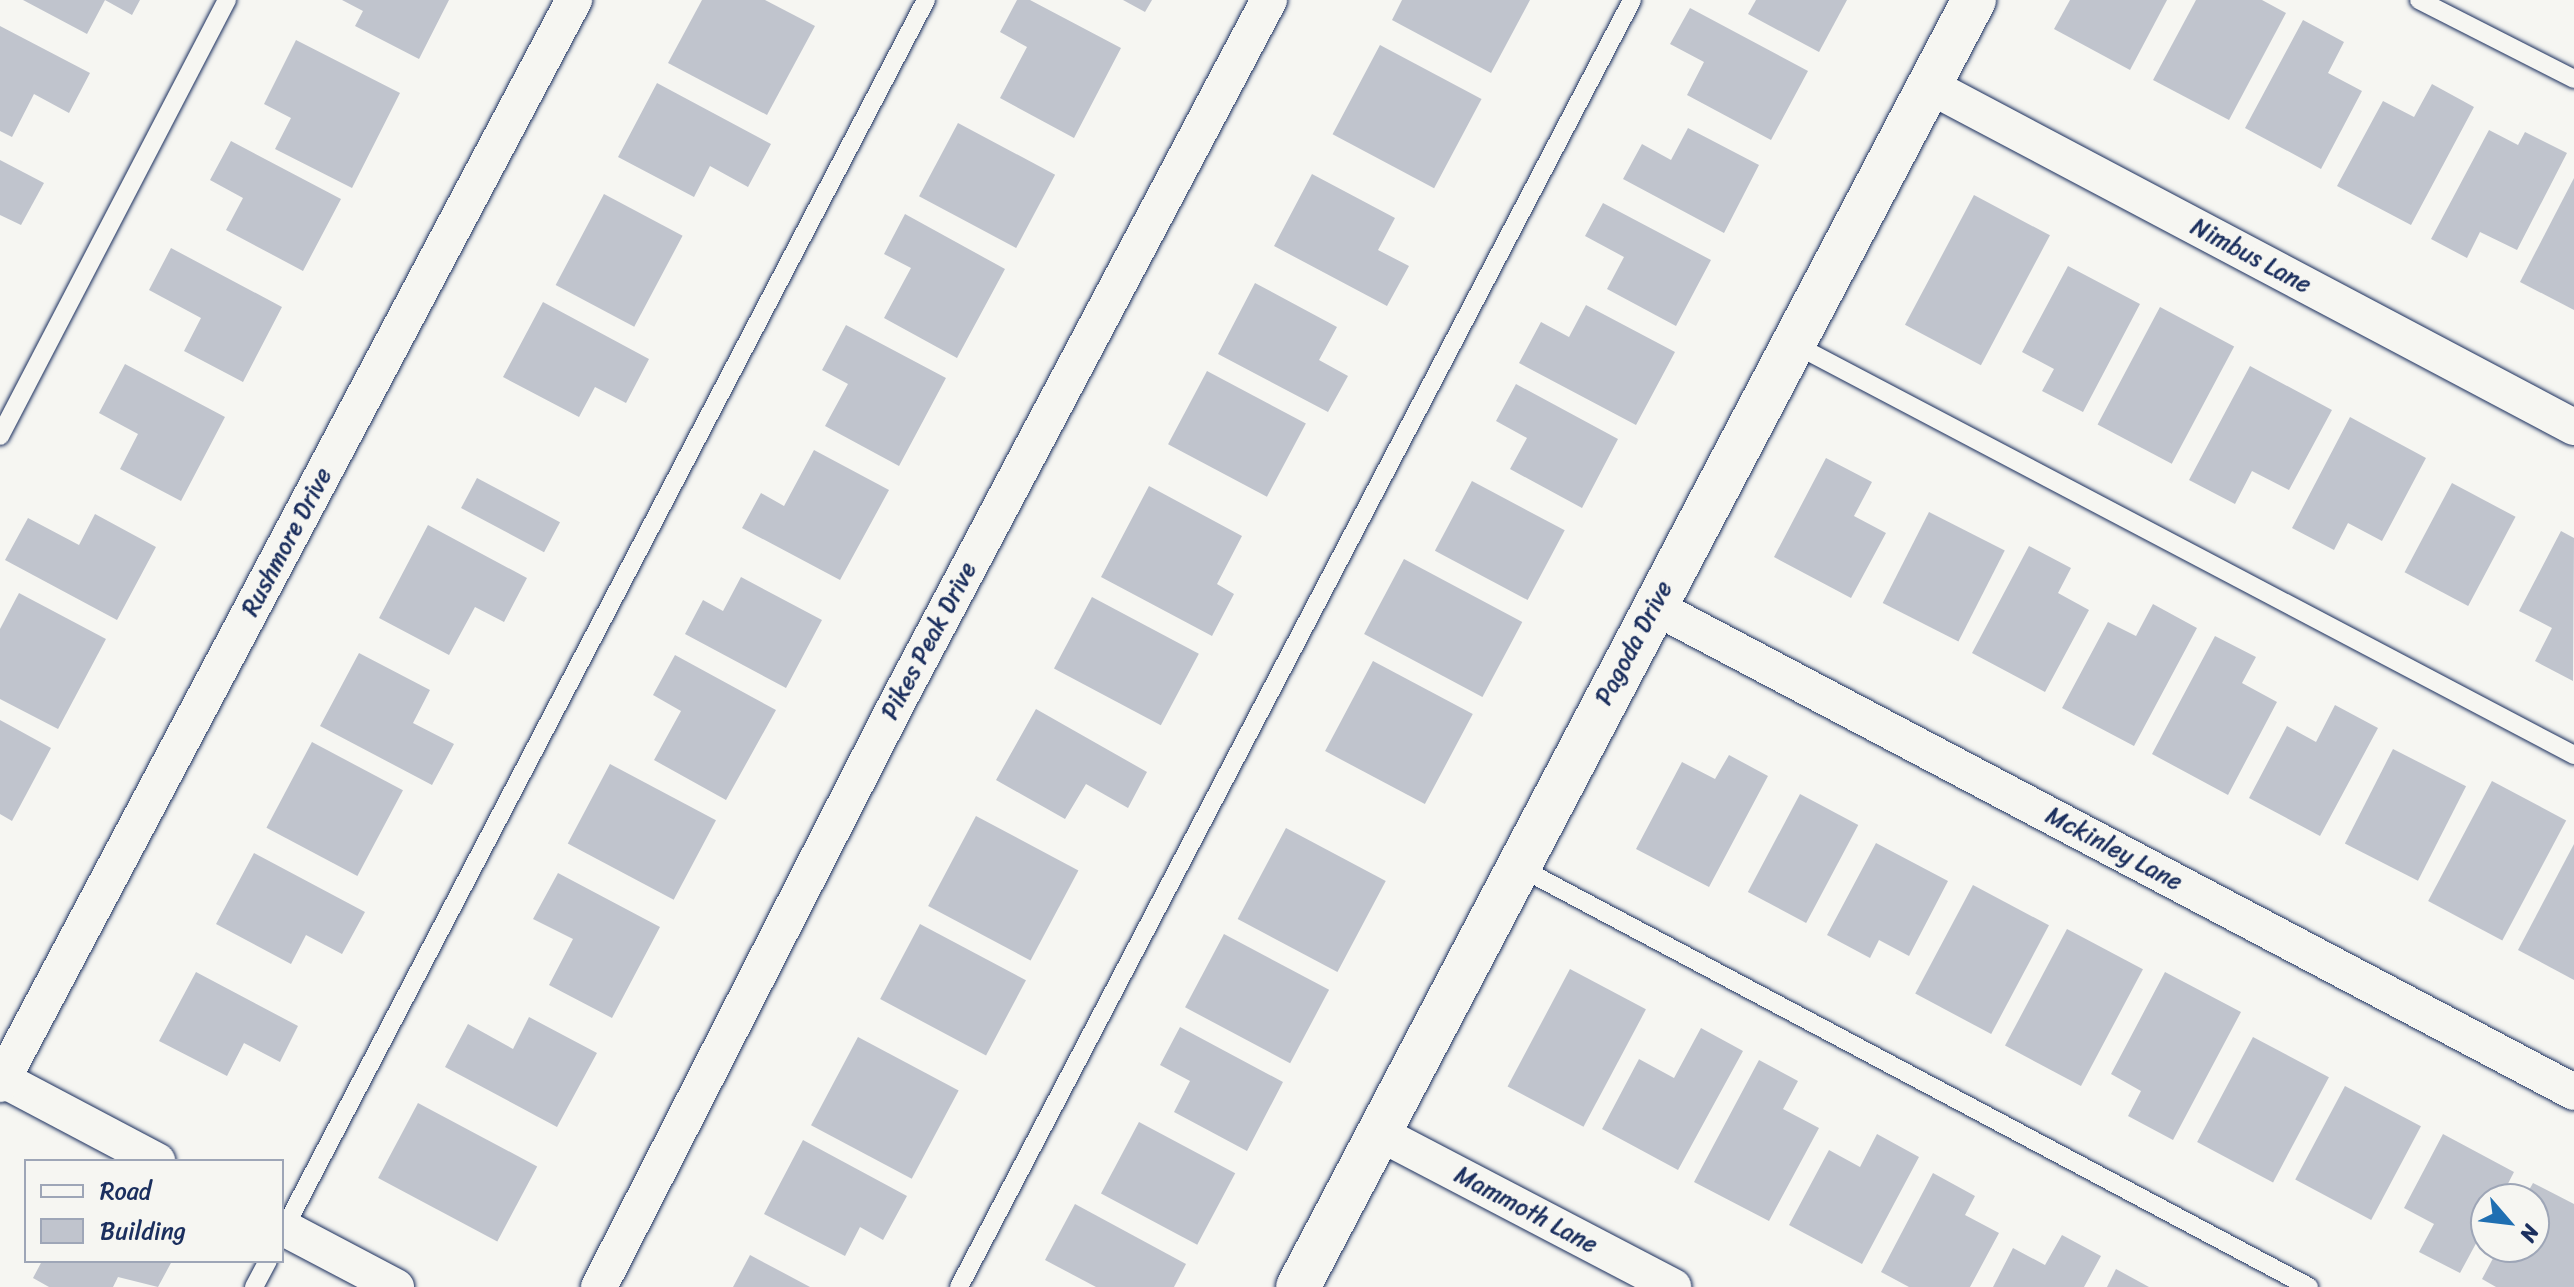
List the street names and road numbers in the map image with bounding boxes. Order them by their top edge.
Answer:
street label: Nimbus Lane [2186,212,2316,300]
street label: Rushmore Drive [236,463,338,621]
street label: Pikes Peak Drive [875,557,983,725]
street label: Pagoda Drive [1589,576,1679,710]
street label: Mckinley Lane [2041,801,2187,897]
street label: Mammoth Lane [1450,1160,1602,1260]

